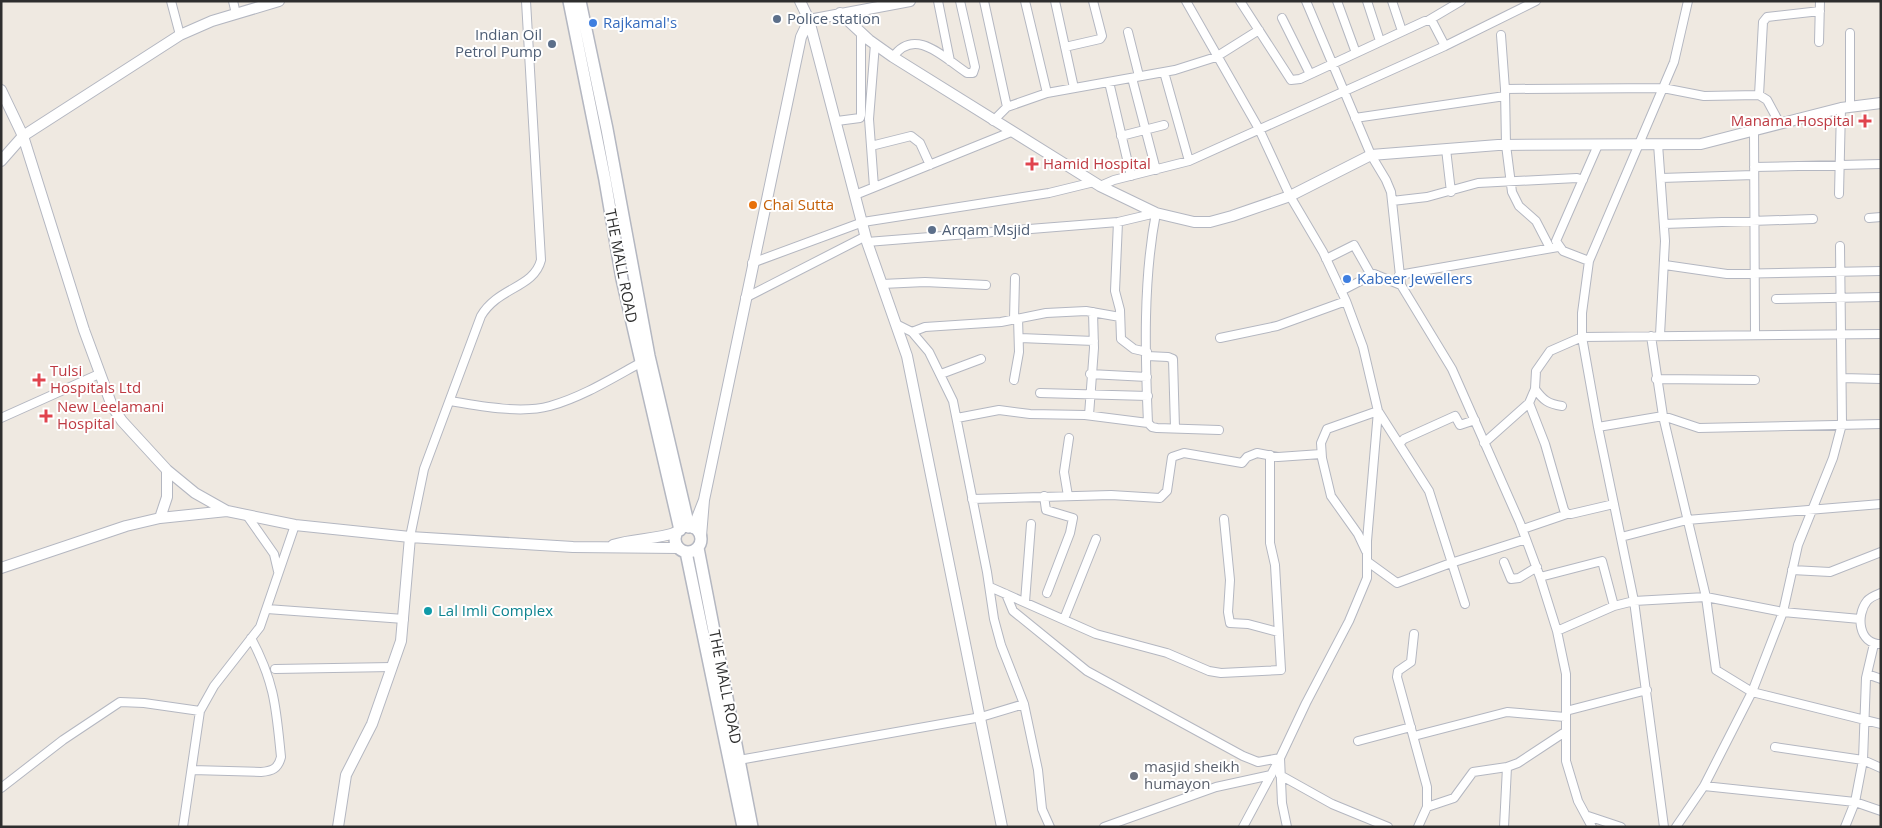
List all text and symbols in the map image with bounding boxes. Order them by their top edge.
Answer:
place label: Police station [787,8,880,28]
place label: Rajkamal's [603,12,677,32]
marker: Police station [771,13,783,25]
marker: Rajkamal's [587,17,599,29]
place label: Indian Oil Petrol Pump [455,24,542,61]
marker: Indian Oil Petrol Pump [546,38,558,50]
place label: Manama Hospital [1731,110,1854,130]
marker: Manama Hospital [1858,114,1872,128]
place label: Hamid Hospital [1043,153,1151,173]
marker: Hamid Hospital [1025,157,1039,171]
place label: Chai Sutta [763,194,834,214]
marker: Chai Sutta [747,199,759,211]
street label: THE MALL ROAD [601,207,643,324]
place label: Arqam Msjid [942,219,1030,239]
marker: Arqam Msjid [926,224,938,236]
place label: Kabeer Jewellers [1357,268,1472,288]
marker: Kabeer Jewellers [1341,273,1353,285]
place label: Tulsi Hospitals Ltd [50,360,141,397]
marker: Tulsi Hospitals Ltd [32,373,46,387]
place label: New Leelamani Hospital [57,396,164,433]
marker: New Leelamani Hospital [39,409,53,423]
place label: Lal Imli Complex [438,600,553,620]
marker: Lal Imli Complex [422,605,434,617]
street label: THE MALL ROAD [705,628,747,745]
place label: masjid sheikh humayon [1144,756,1240,793]
marker: masjid sheikh humayon [1128,770,1140,782]

